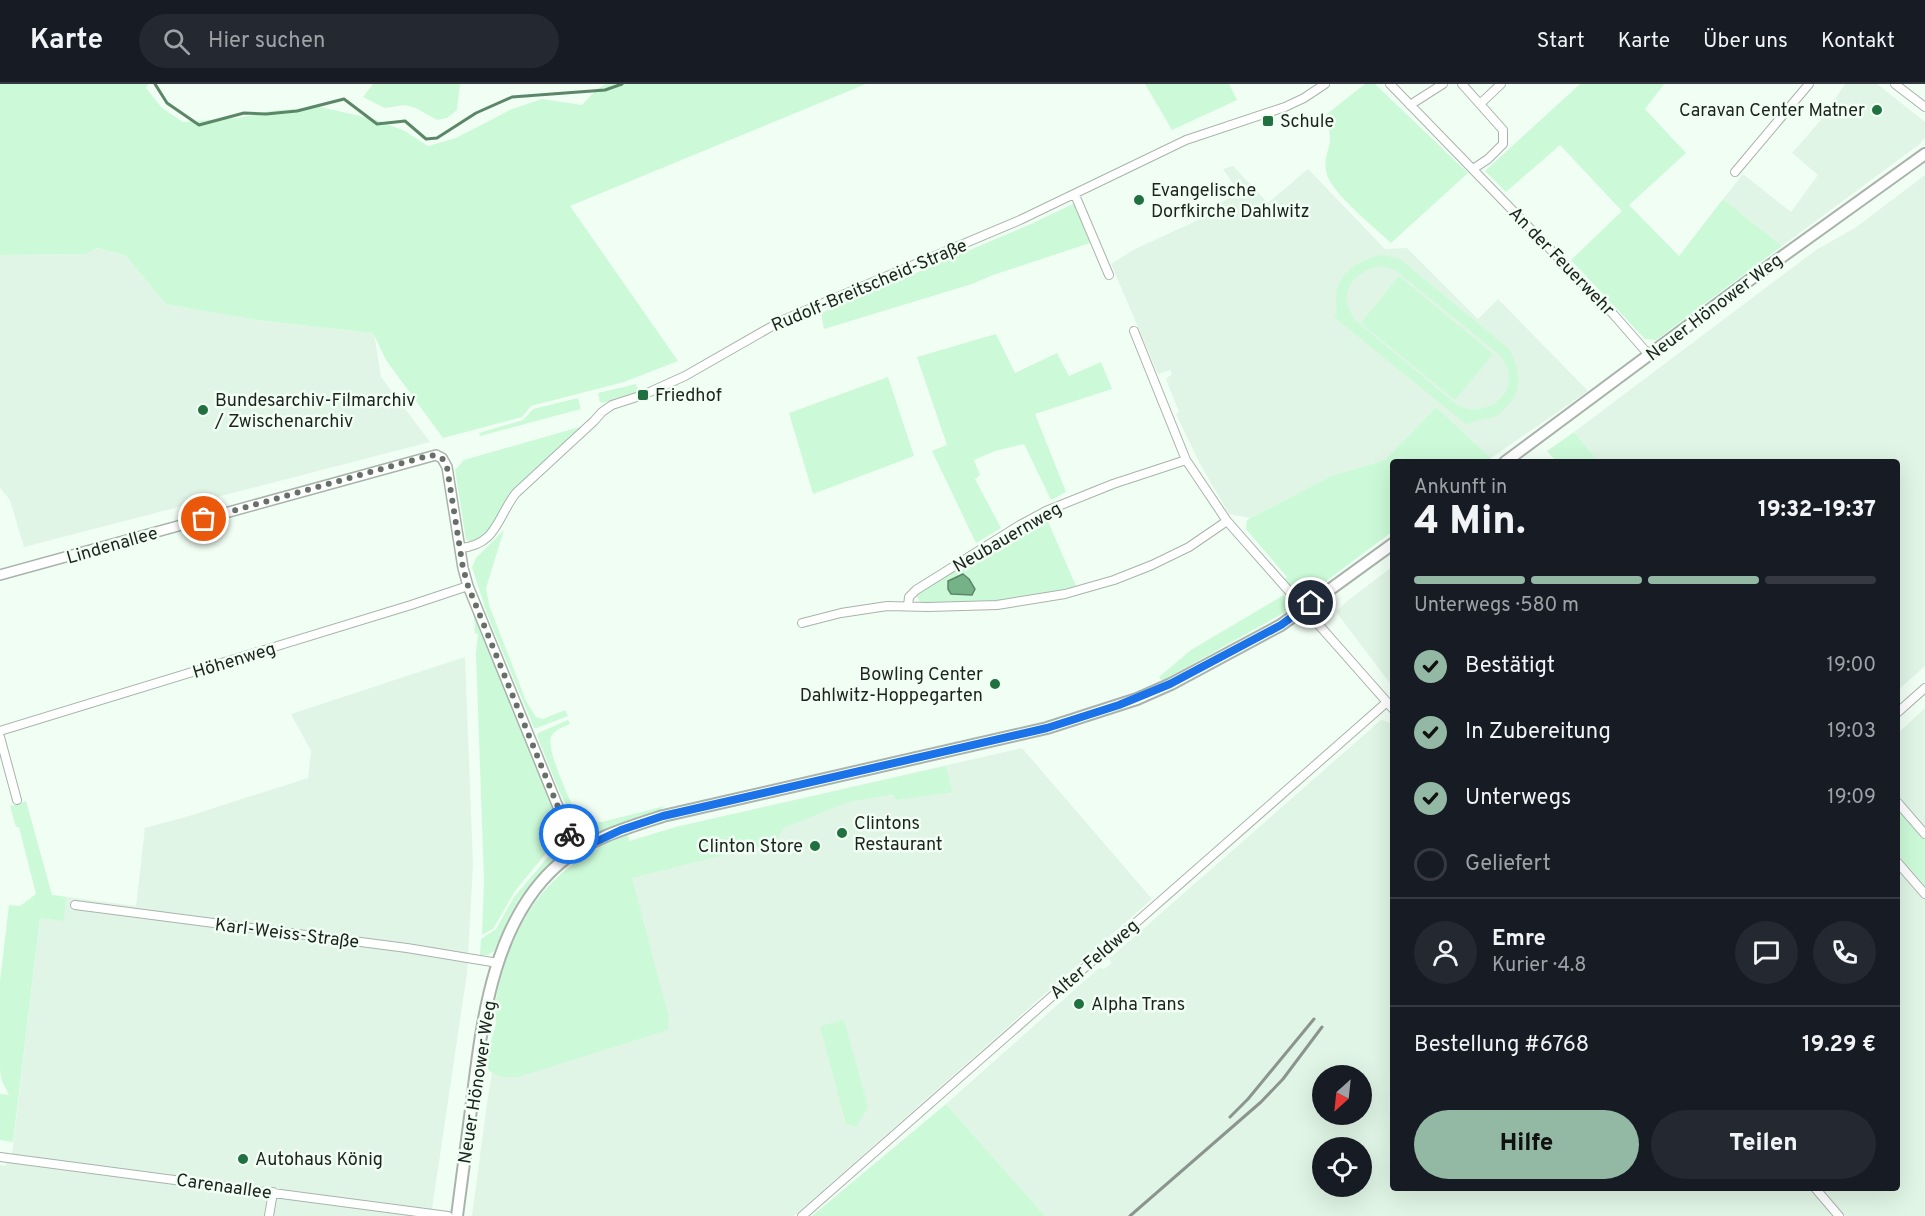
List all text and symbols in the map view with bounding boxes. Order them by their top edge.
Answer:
search box [139,14,559,68]
text: Karte [30,23,103,59]
icon: search [160,25,193,58]
text: Hier suchen [208,28,325,55]
text: Start [1537,28,1585,55]
text: Karte [1618,28,1670,55]
text: Über uns [1703,28,1788,55]
text: Kontakt [1821,28,1895,55]
place label: Caravan Center Matner [1679,100,1865,123]
marker: Caravan Center Matner [1870,103,1884,117]
place label: Schule [1280,111,1334,134]
marker: Schule [1261,114,1275,128]
place label: Evangelische Dorfkirche Dahlwitz [1151,180,1310,224]
marker: Evangelische Dorfkirche Dahlwitz [1132,193,1146,207]
street label: An der Feuerwehr [1503,203,1619,321]
street label: Rudolf-Breitscheid-Straße [768,235,971,338]
street label: Neuer Hönower Weg [1642,249,1788,367]
place label: Friedhof [655,385,722,408]
marker: Friedhof [636,388,650,402]
place label: Bundesarchiv-Filmarchiv / Zwischenarchiv [214,390,415,434]
marker: Bundesarchiv-Filmarchiv / Zwischenarchiv [196,403,210,417]
text: Ankunft in [1414,475,1507,501]
pin [178,493,229,544]
text: 19:32–19:37 [1758,497,1876,524]
street label: Neubauernweg [949,498,1066,579]
text: 4 Min. [1414,499,1526,548]
icon: bag [187,502,220,535]
street label: Lindenallee [64,522,161,570]
pin [1285,577,1336,628]
icon: home [1294,586,1327,619]
text: Unterwegs · 580 m [1414,593,1579,619]
street label: Höhenweg [190,638,279,685]
icon: check [1414,650,1447,683]
text: Bestätigt [1465,653,1555,680]
text: 19:00 [1827,653,1876,679]
place label: Bowling Center Dahlwitz-Hoppegarten [800,664,983,708]
marker: Bowling Center Dahlwitz-Hoppegarten [988,677,1002,691]
icon: check [1414,716,1447,749]
text: In Zubereitung [1465,719,1611,746]
text: 19:03 [1827,719,1876,745]
icon: check [1414,782,1447,815]
text: Unterwegs [1465,785,1571,812]
text: 19:09 [1827,785,1876,811]
courier [539,804,599,864]
place label: Clintons Restaurant [854,813,943,857]
icon: bike [553,818,586,851]
marker: Clintons Restaurant [835,826,849,840]
place label: Clinton Store [698,836,803,859]
marker: Clinton Store [808,839,822,853]
text: Geliefert [1465,851,1551,878]
street label: Karl-Weiss-Straße [213,914,360,955]
street label: Alter Feldweg [1046,915,1144,1005]
button: person [1414,921,1477,984]
button: chat [1735,921,1798,984]
button: phone [1813,921,1876,984]
text: Emre [1492,926,1546,953]
text: Kurier · 4.8 [1492,953,1587,979]
place label: Alpha Trans [1091,994,1185,1017]
marker: Alpha Trans [1072,997,1086,1011]
street label: Neuer Hönower Weg [454,999,503,1166]
text: Bestellung #6768 [1414,1032,1589,1059]
text: 19.29 € [1802,1032,1876,1059]
north arrow [1312,1065,1372,1125]
map controls [1312,1065,1372,1197]
button: Hilfe [1414,1110,1639,1179]
button: Teilen [1651,1110,1876,1179]
button: locate [1312,1137,1372,1197]
place label: Autohaus König [255,1149,383,1172]
marker: Autohaus König [236,1152,250,1166]
street label: Carenaallee [175,1169,273,1206]

